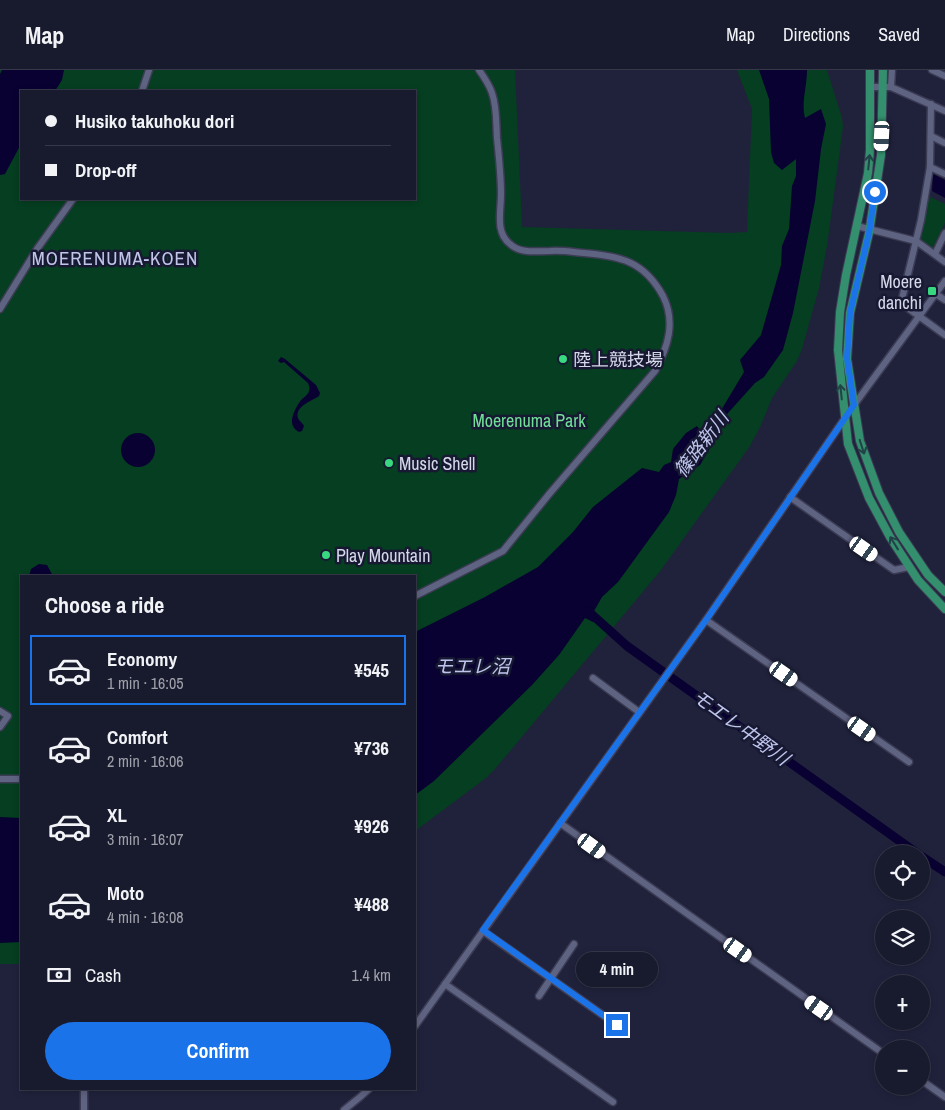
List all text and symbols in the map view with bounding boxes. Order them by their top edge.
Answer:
text: Map [25,19,64,51]
text: Map [726,22,755,47]
text: Directions [783,22,850,47]
text: Saved [878,22,920,47]
text: Husiko takuhoku dori [75,108,234,134]
car [873,121,890,151]
one-way arrow [864,154,874,170]
text: Drop-off [75,157,136,183]
route start [864,181,886,203]
district label: MOERENUMA-KOEN [32,245,198,271]
place label: Moere danchi [878,269,922,315]
marker: Moere danchi [926,285,938,297]
place label: 陸上競技場 [573,347,663,372]
marker: 陸上競技場 [557,353,569,365]
one-way arrow [837,384,846,400]
water label: 篠路新川 [668,404,735,482]
park label: Moerenuma Park [472,408,586,433]
one-way arrow [858,438,868,454]
place label: Music Shell [399,451,475,476]
marker: Music Shell [383,457,395,469]
car [847,534,880,564]
one-way arrow [889,536,899,550]
place label: Play Mountain [336,543,430,568]
marker: Play Mountain [320,549,332,561]
text: Choose a ride [45,590,164,620]
text: Economy [107,646,177,672]
icon: car [47,648,92,693]
water label: モエレ沼 [434,653,513,679]
text: ¥545 [354,657,389,683]
car [767,659,800,689]
text: 1 min · 16:05 [107,672,184,694]
water label: モエレ中野川 [687,683,796,772]
car [845,714,878,744]
text: Comfort [107,724,168,750]
icon: car [47,726,92,771]
text: ¥736 [354,735,389,761]
text: 2 min · 16:06 [107,750,184,772]
text: XL [107,802,127,828]
icon: car [47,804,92,849]
text: ¥926 [354,813,389,839]
text: 3 min · 16:07 [107,828,184,850]
car [575,831,608,861]
map controls [875,845,930,1095]
button: locate [875,845,930,900]
text: Moto [107,880,144,906]
icon: car [47,882,92,927]
text: ¥488 [354,891,389,917]
text: 4 min · 16:08 [107,906,184,928]
button: layers [875,910,930,965]
car [721,935,754,965]
callout: 4 min [576,952,658,988]
text: 4 min [600,958,634,980]
icon: cash [45,961,73,989]
text: Cash [85,962,121,988]
text: 1.4 km [352,964,391,986]
button: + [875,975,930,1030]
car [802,993,835,1023]
route end [606,1014,628,1036]
button: Confirm [45,1022,391,1080]
button: − [875,1040,930,1095]

